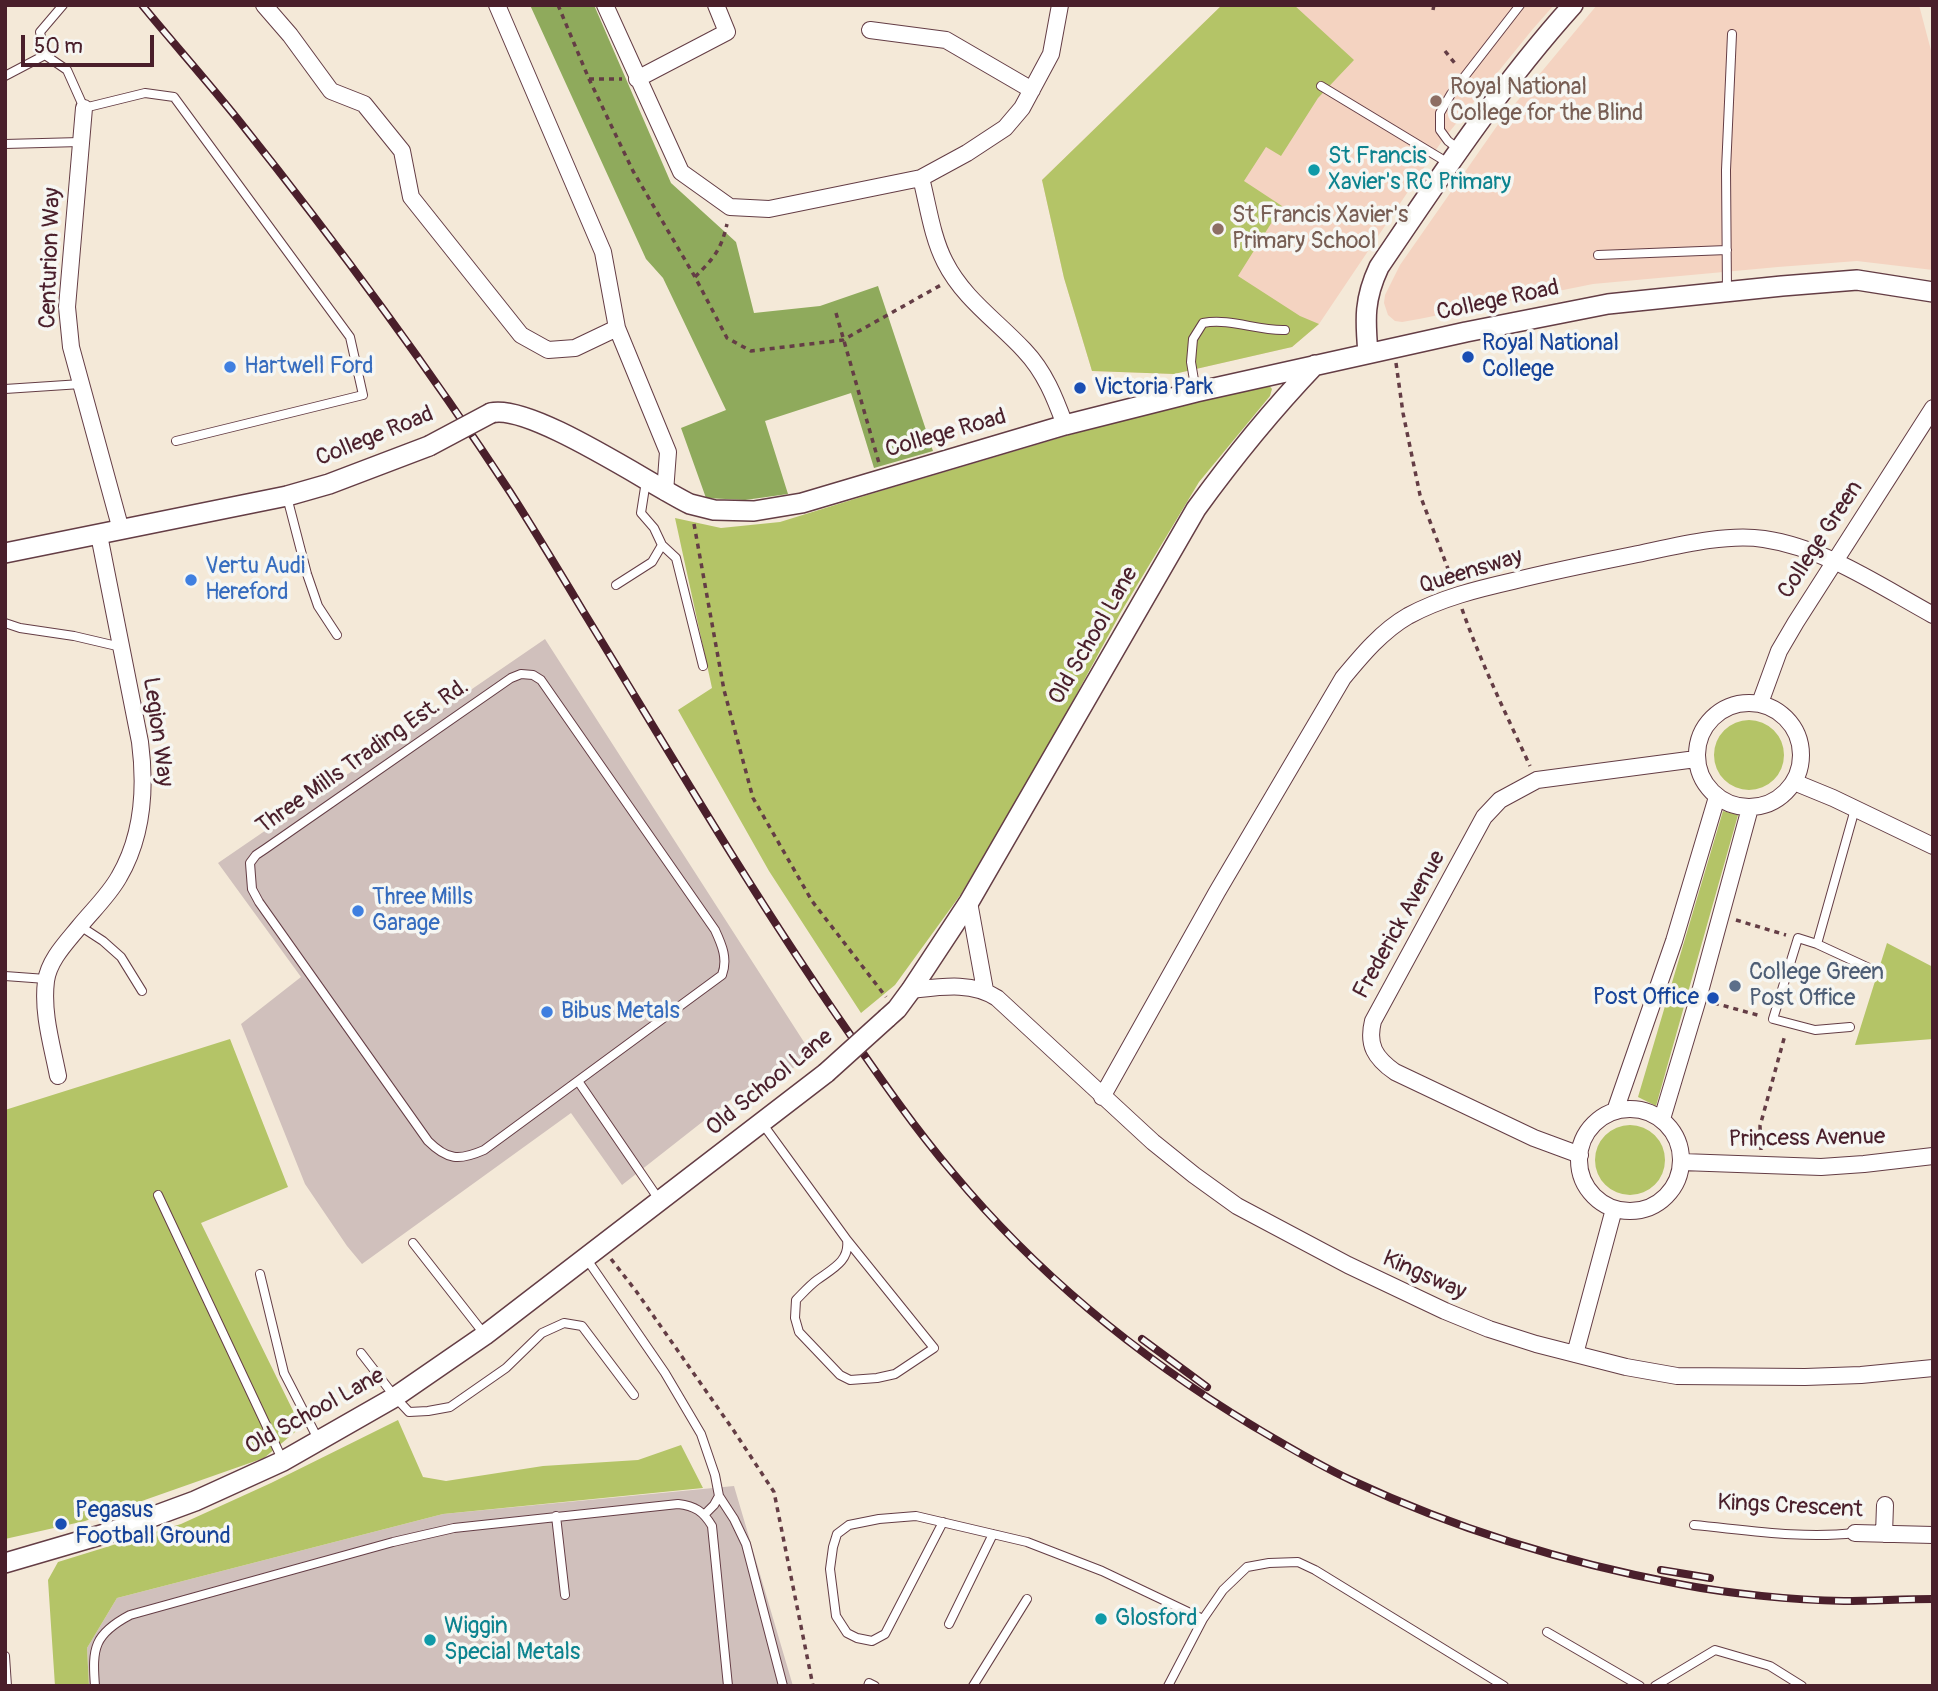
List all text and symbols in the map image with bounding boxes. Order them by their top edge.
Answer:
scale bar [24,21,158,65]
text: 50 m [34,33,83,60]
place label: Royal National College for the Blind [1450,74,1643,128]
marker: Royal National College for the Blind [1428,93,1444,109]
place label: St Francis Xavier's RC Primary [1328,143,1511,197]
marker: St Francis Xavier's RC Primary [1306,162,1322,178]
street label: Centurion Way [35,187,67,329]
place label: St Francis Xavier's Primary School [1232,202,1408,256]
marker: St Francis Xavier's Primary School [1210,221,1226,237]
street label: College Road [1434,275,1562,327]
place label: Royal National College [1482,330,1619,384]
marker: Royal National College [1460,349,1476,365]
place label: Hartwell Ford [244,353,374,381]
marker: Hartwell Ford [222,359,238,375]
place label: Victoria Park [1094,374,1213,402]
marker: Victoria Park [1072,380,1088,396]
street label: College Road [312,401,438,473]
street label: College Road [882,404,1010,464]
street label: College Green [1773,476,1869,604]
street label: Queensway [1416,543,1526,601]
place label: Vertu Audi Hereford [205,553,305,607]
street label: Old School Lane [1043,562,1145,710]
marker: Vertu Audi Hereford [183,572,199,588]
street label: Three Mills Trading Est. Rd. [252,673,474,841]
street label: Legion Way [136,675,178,789]
street label: Frederick Avenue [1348,846,1452,1004]
place label: Three Mills Garage [372,884,473,938]
marker: Three Mills Garage [350,903,366,919]
place label: College Green Post Office [1749,959,1884,1013]
marker: College Green Post Office [1727,978,1743,994]
place label: Post Office [1593,984,1699,1012]
marker: Post Office [1705,990,1721,1006]
place label: Bibus Metals [561,998,680,1026]
marker: Bibus Metals [539,1004,555,1020]
street label: Old School Lane [701,1024,839,1142]
street label: Princess Avenue [1728,1124,1886,1154]
street label: Kingsway [1378,1245,1470,1307]
street label: Old School Lane [241,1362,389,1462]
street label: Kings Crescent [1716,1489,1864,1525]
place label: Pegasus Football Ground [75,1497,231,1551]
marker: Pegasus Football Ground [53,1516,69,1532]
place label: Glosford [1115,1605,1197,1633]
marker: Glosford [1093,1611,1109,1627]
place label: Wiggin Special Metals [444,1613,580,1667]
marker: Wiggin Special Metals [422,1632,438,1648]

